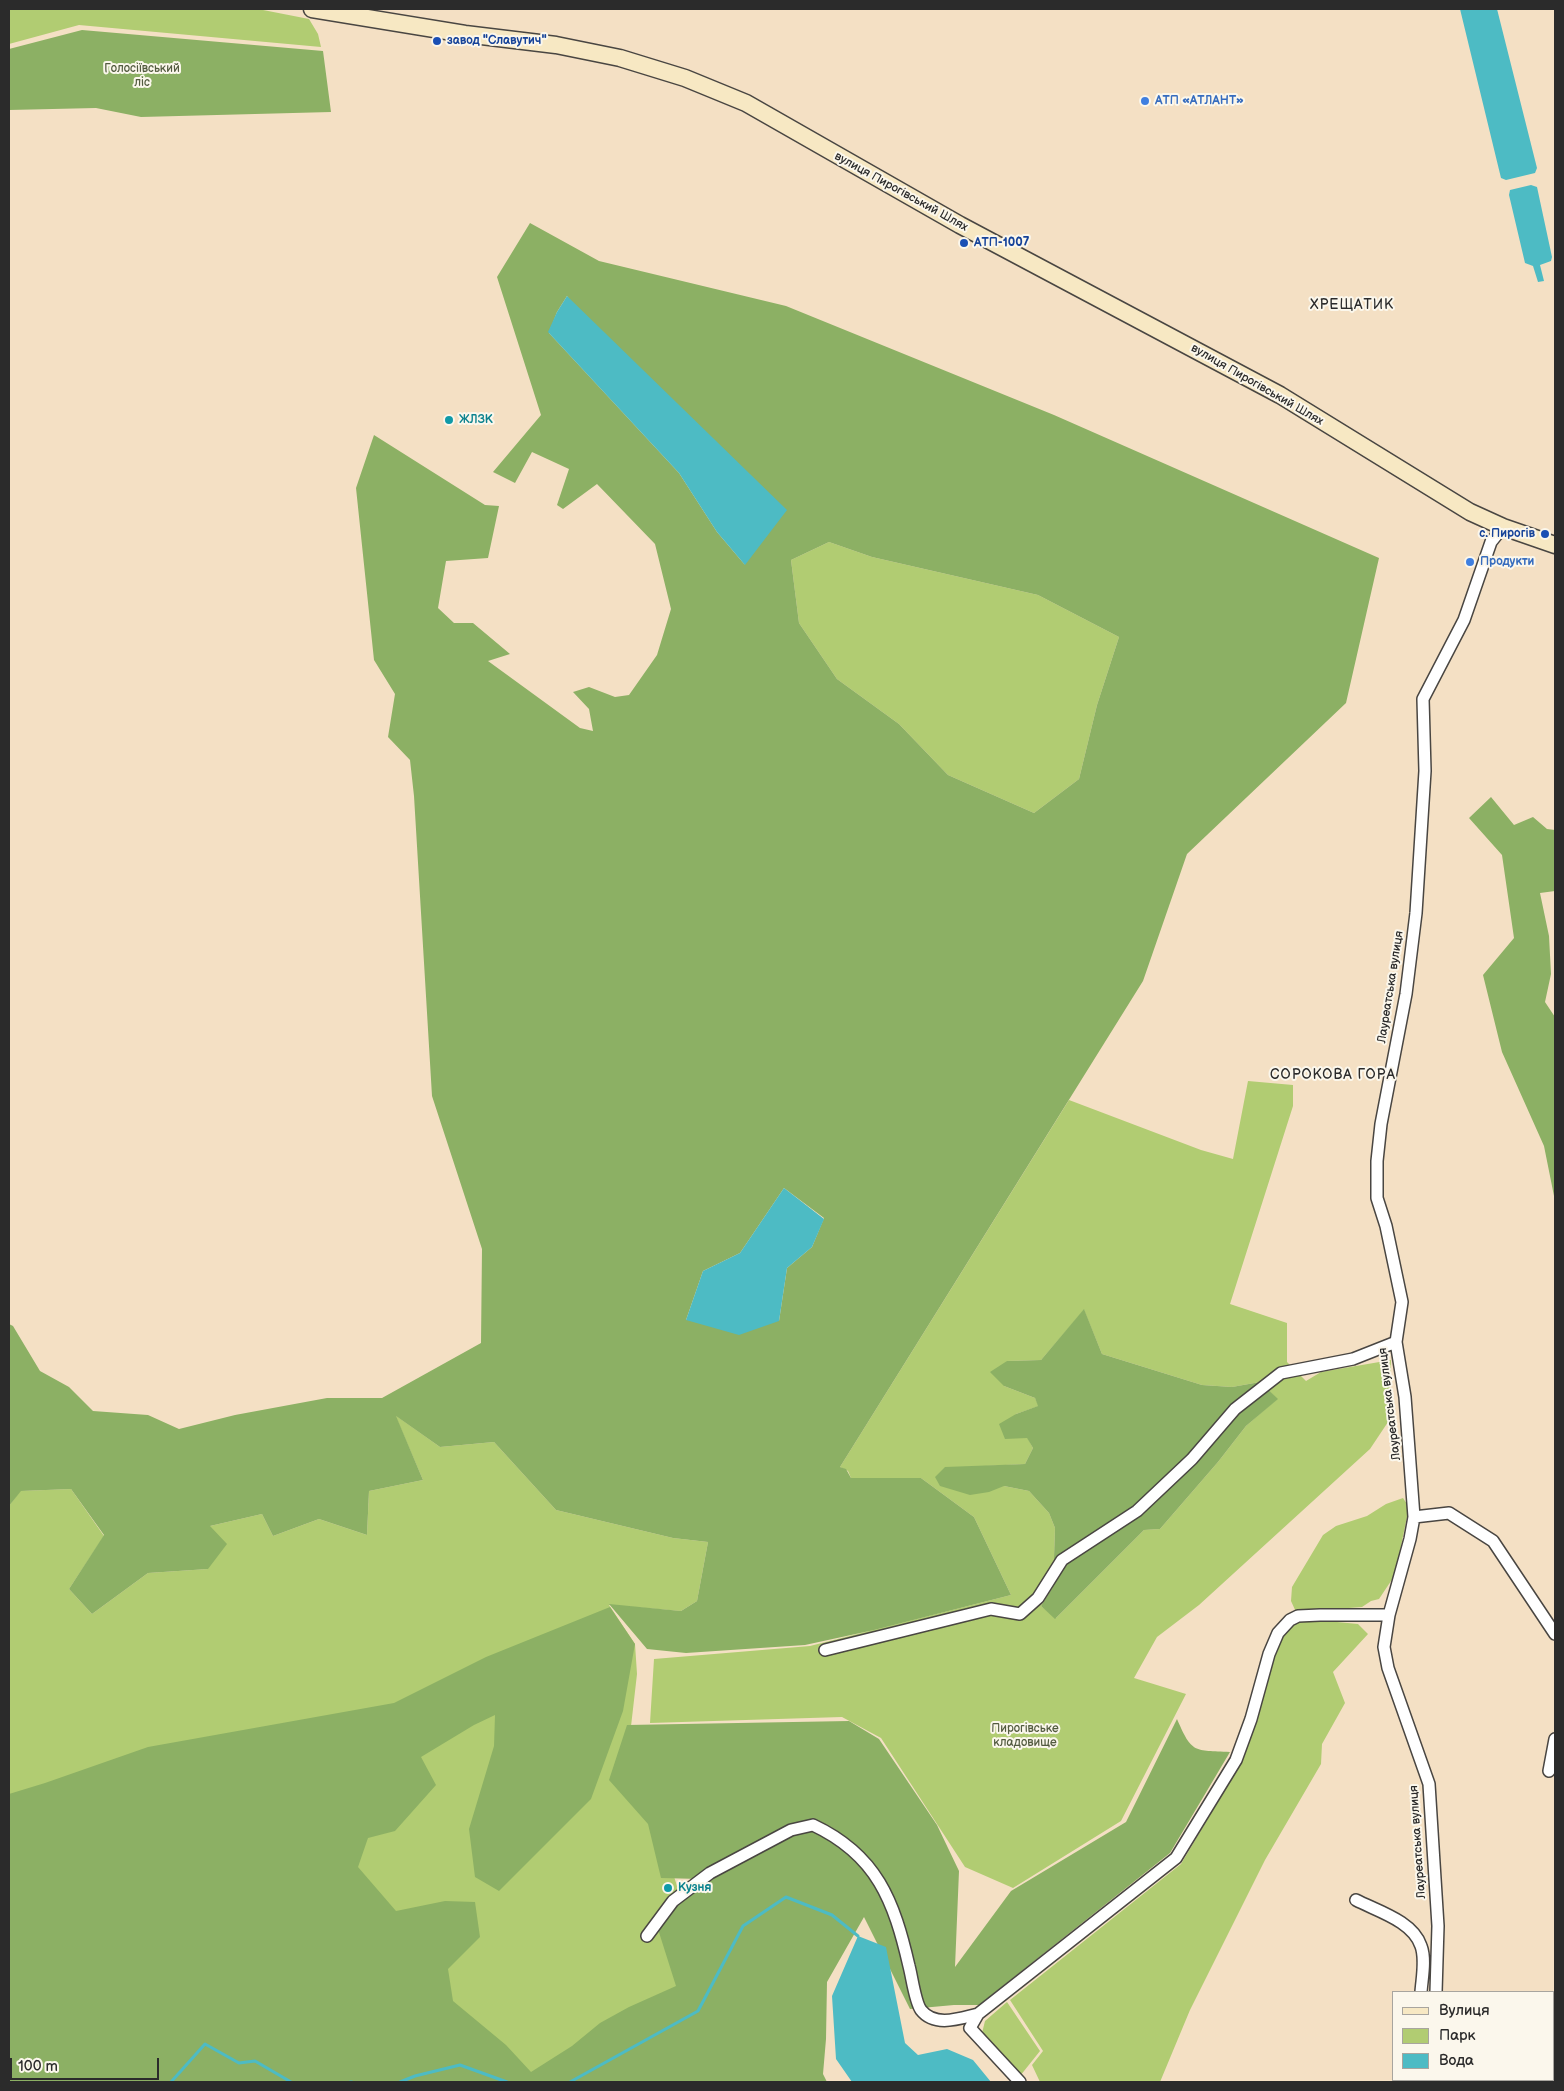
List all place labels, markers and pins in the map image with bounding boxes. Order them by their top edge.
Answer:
place label: завод "Славутич" [447,34,547,48]
marker: завод "Славутич" [431,35,443,47]
place label: АТП «АТЛАНТ» [1155,94,1244,108]
marker: АТП «АТЛАНТ» [1139,95,1151,107]
place label: АТП-1007 [974,236,1029,250]
marker: АТП-1007 [958,237,970,249]
place label: ЖЛЗК [459,413,493,427]
marker: ЖЛЗК [443,414,455,426]
place label: с. Пирогів [1479,527,1535,541]
marker: с. Пирогів [1539,528,1551,540]
place label: Продукти [1480,555,1534,569]
marker: Продукти [1464,556,1476,568]
place label: Кузня [678,1881,711,1895]
marker: Кузня [662,1882,674,1894]

